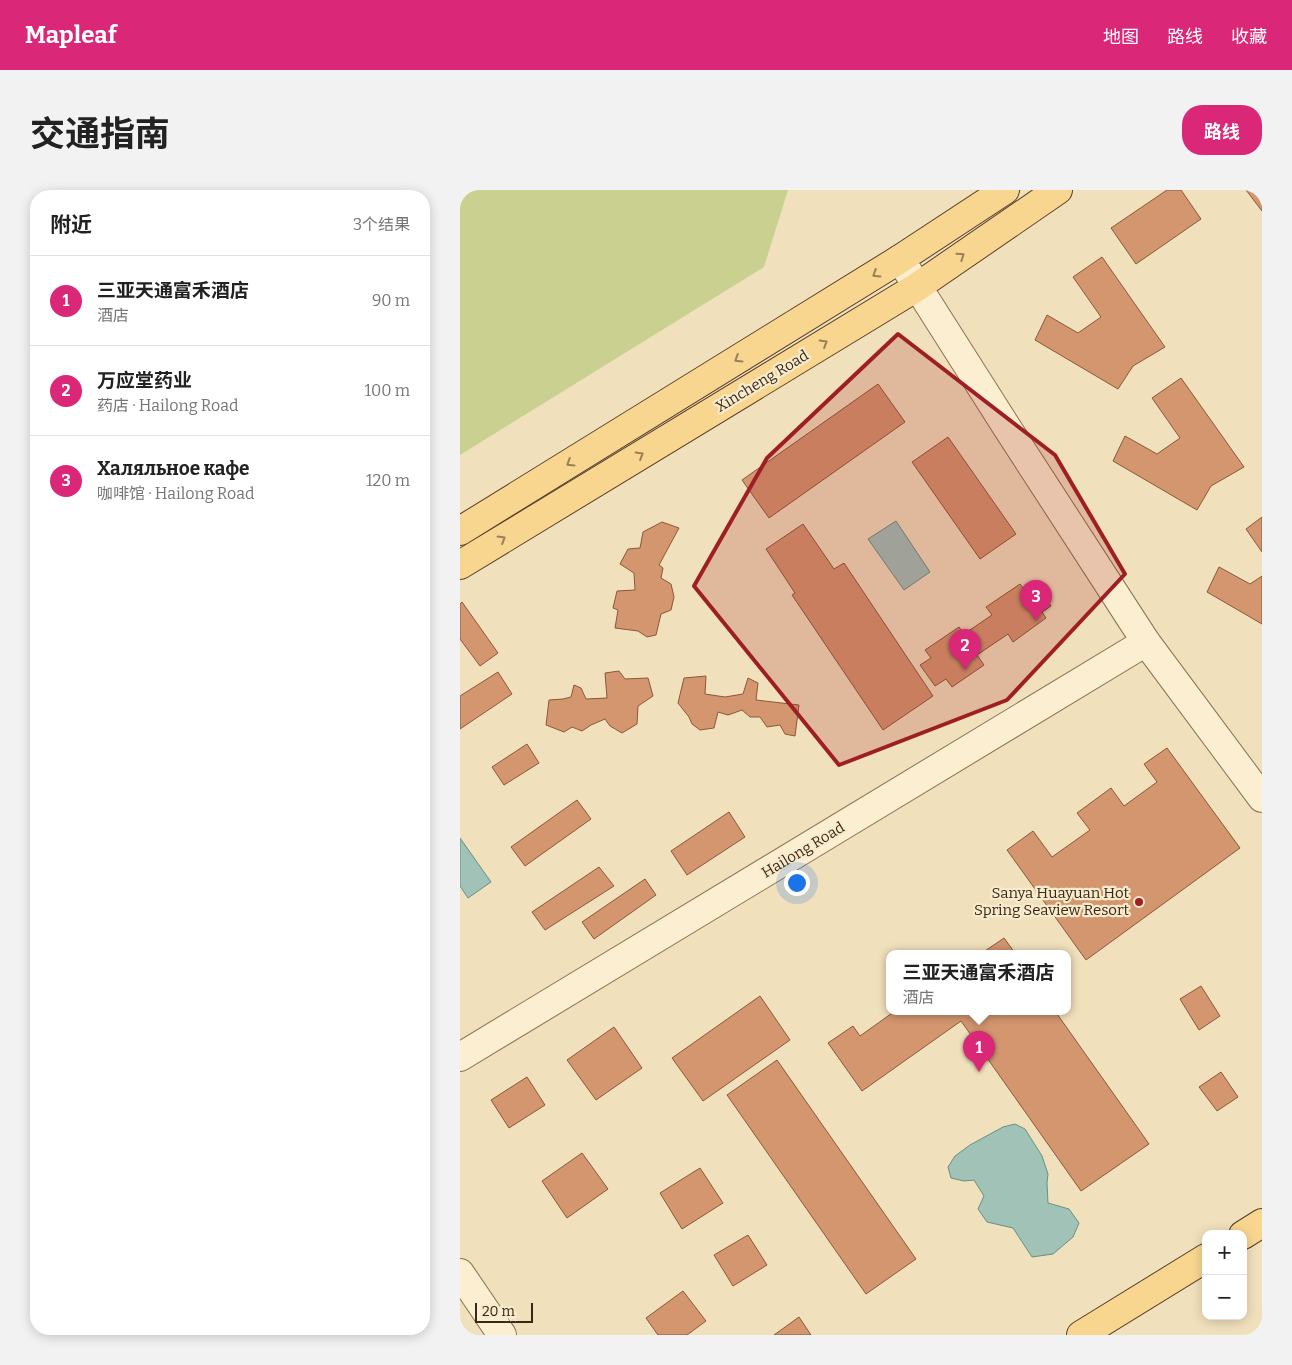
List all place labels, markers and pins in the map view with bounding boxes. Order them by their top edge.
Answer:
pin: 3 [1020,580,1052,621]
pin: 2 [949,629,981,670]
place label: Sanya Huayuan Hot Spring Seaview Resort [974,884,1130,919]
marker: Sanya Huayuan Hot Spring Seaview Resort [1133,896,1145,908]
pin: 1 [963,1031,995,1072]

